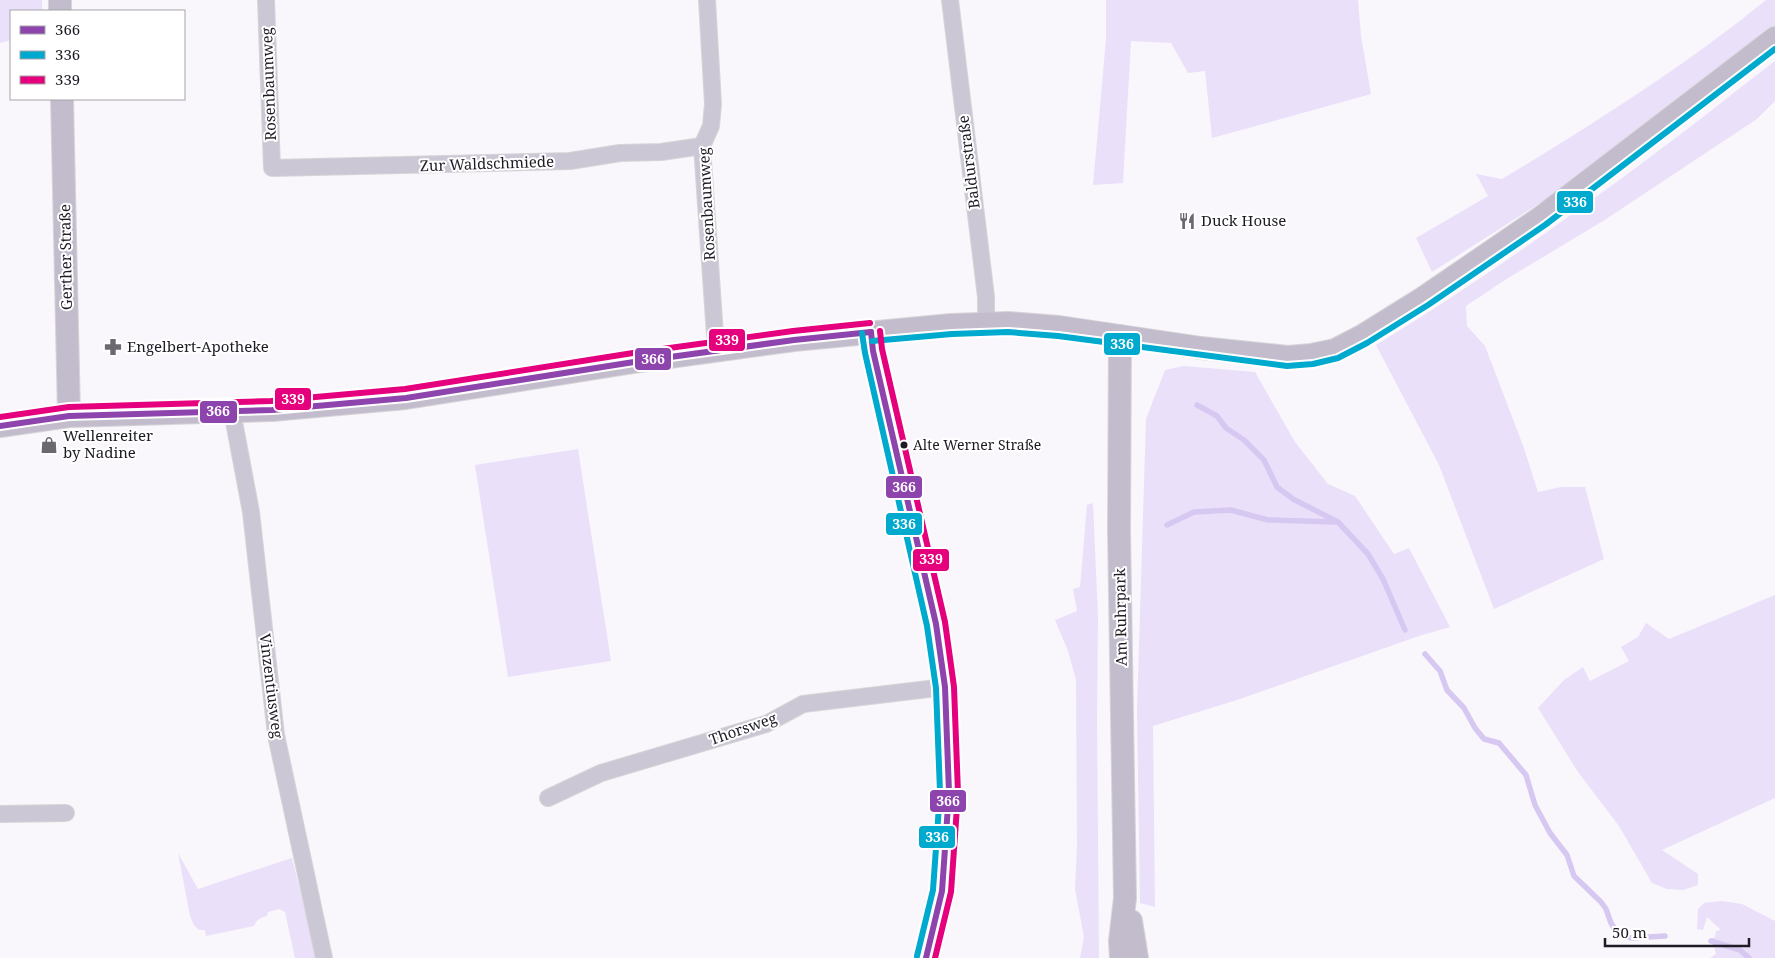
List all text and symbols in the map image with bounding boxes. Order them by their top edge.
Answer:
legend [10,10,185,100]
text: 366 [55,19,80,39]
street label: Rosenbaumweg [256,27,280,141]
text: 336 [55,44,80,64]
text: 339 [55,69,80,89]
street label: Baldurstraße [952,114,984,210]
street label: Rosenbaumweg [693,147,719,261]
street label: Zur Waldschmiede [420,151,554,175]
line badge: 336 [1556,190,1594,214]
text: 336 [1563,192,1587,211]
street label: Gerther Straße [54,204,76,310]
place label: Duck House [1201,210,1286,230]
restaurant icon: Duck House [1177,211,1197,231]
line badge: 339 [708,328,746,352]
text: 339 [715,330,739,349]
line badge: 336 [1103,332,1141,356]
text: 336 [1110,334,1134,353]
place label: Engelbert-Apotheke [127,336,269,356]
pharmacy icon: Engelbert-Apotheke [103,337,123,357]
line badge: 366 [634,347,672,371]
text: 366 [641,349,665,368]
line badge: 339 [274,387,312,411]
text: 339 [281,389,305,408]
line badge: 366 [199,400,238,424]
text: 366 [206,401,230,420]
place label: Wellenreiter by Nadine [63,425,153,462]
shop icon: Wellenreiter by Nadine [39,435,59,455]
place label: Alte Werner Straße [913,435,1041,454]
marker: Alte Werner Straße [899,440,909,450]
line badge: 366 [885,475,923,499]
text: 366 [892,477,916,496]
line badge: 336 [885,512,923,536]
text: 336 [892,514,916,533]
line badge: 339 [912,548,950,572]
text: 339 [919,549,943,568]
street label: Am Ruhrpark [1109,568,1131,666]
street label: Vinzentiusweg [256,632,288,739]
street label: Thorsweg [706,707,779,749]
line badge: 366 [929,789,967,813]
text: 366 [936,791,960,810]
line badge: 336 [918,825,956,849]
text: 336 [925,827,949,846]
scale bar [1605,916,1749,948]
text: 50 m [1612,922,1647,942]

